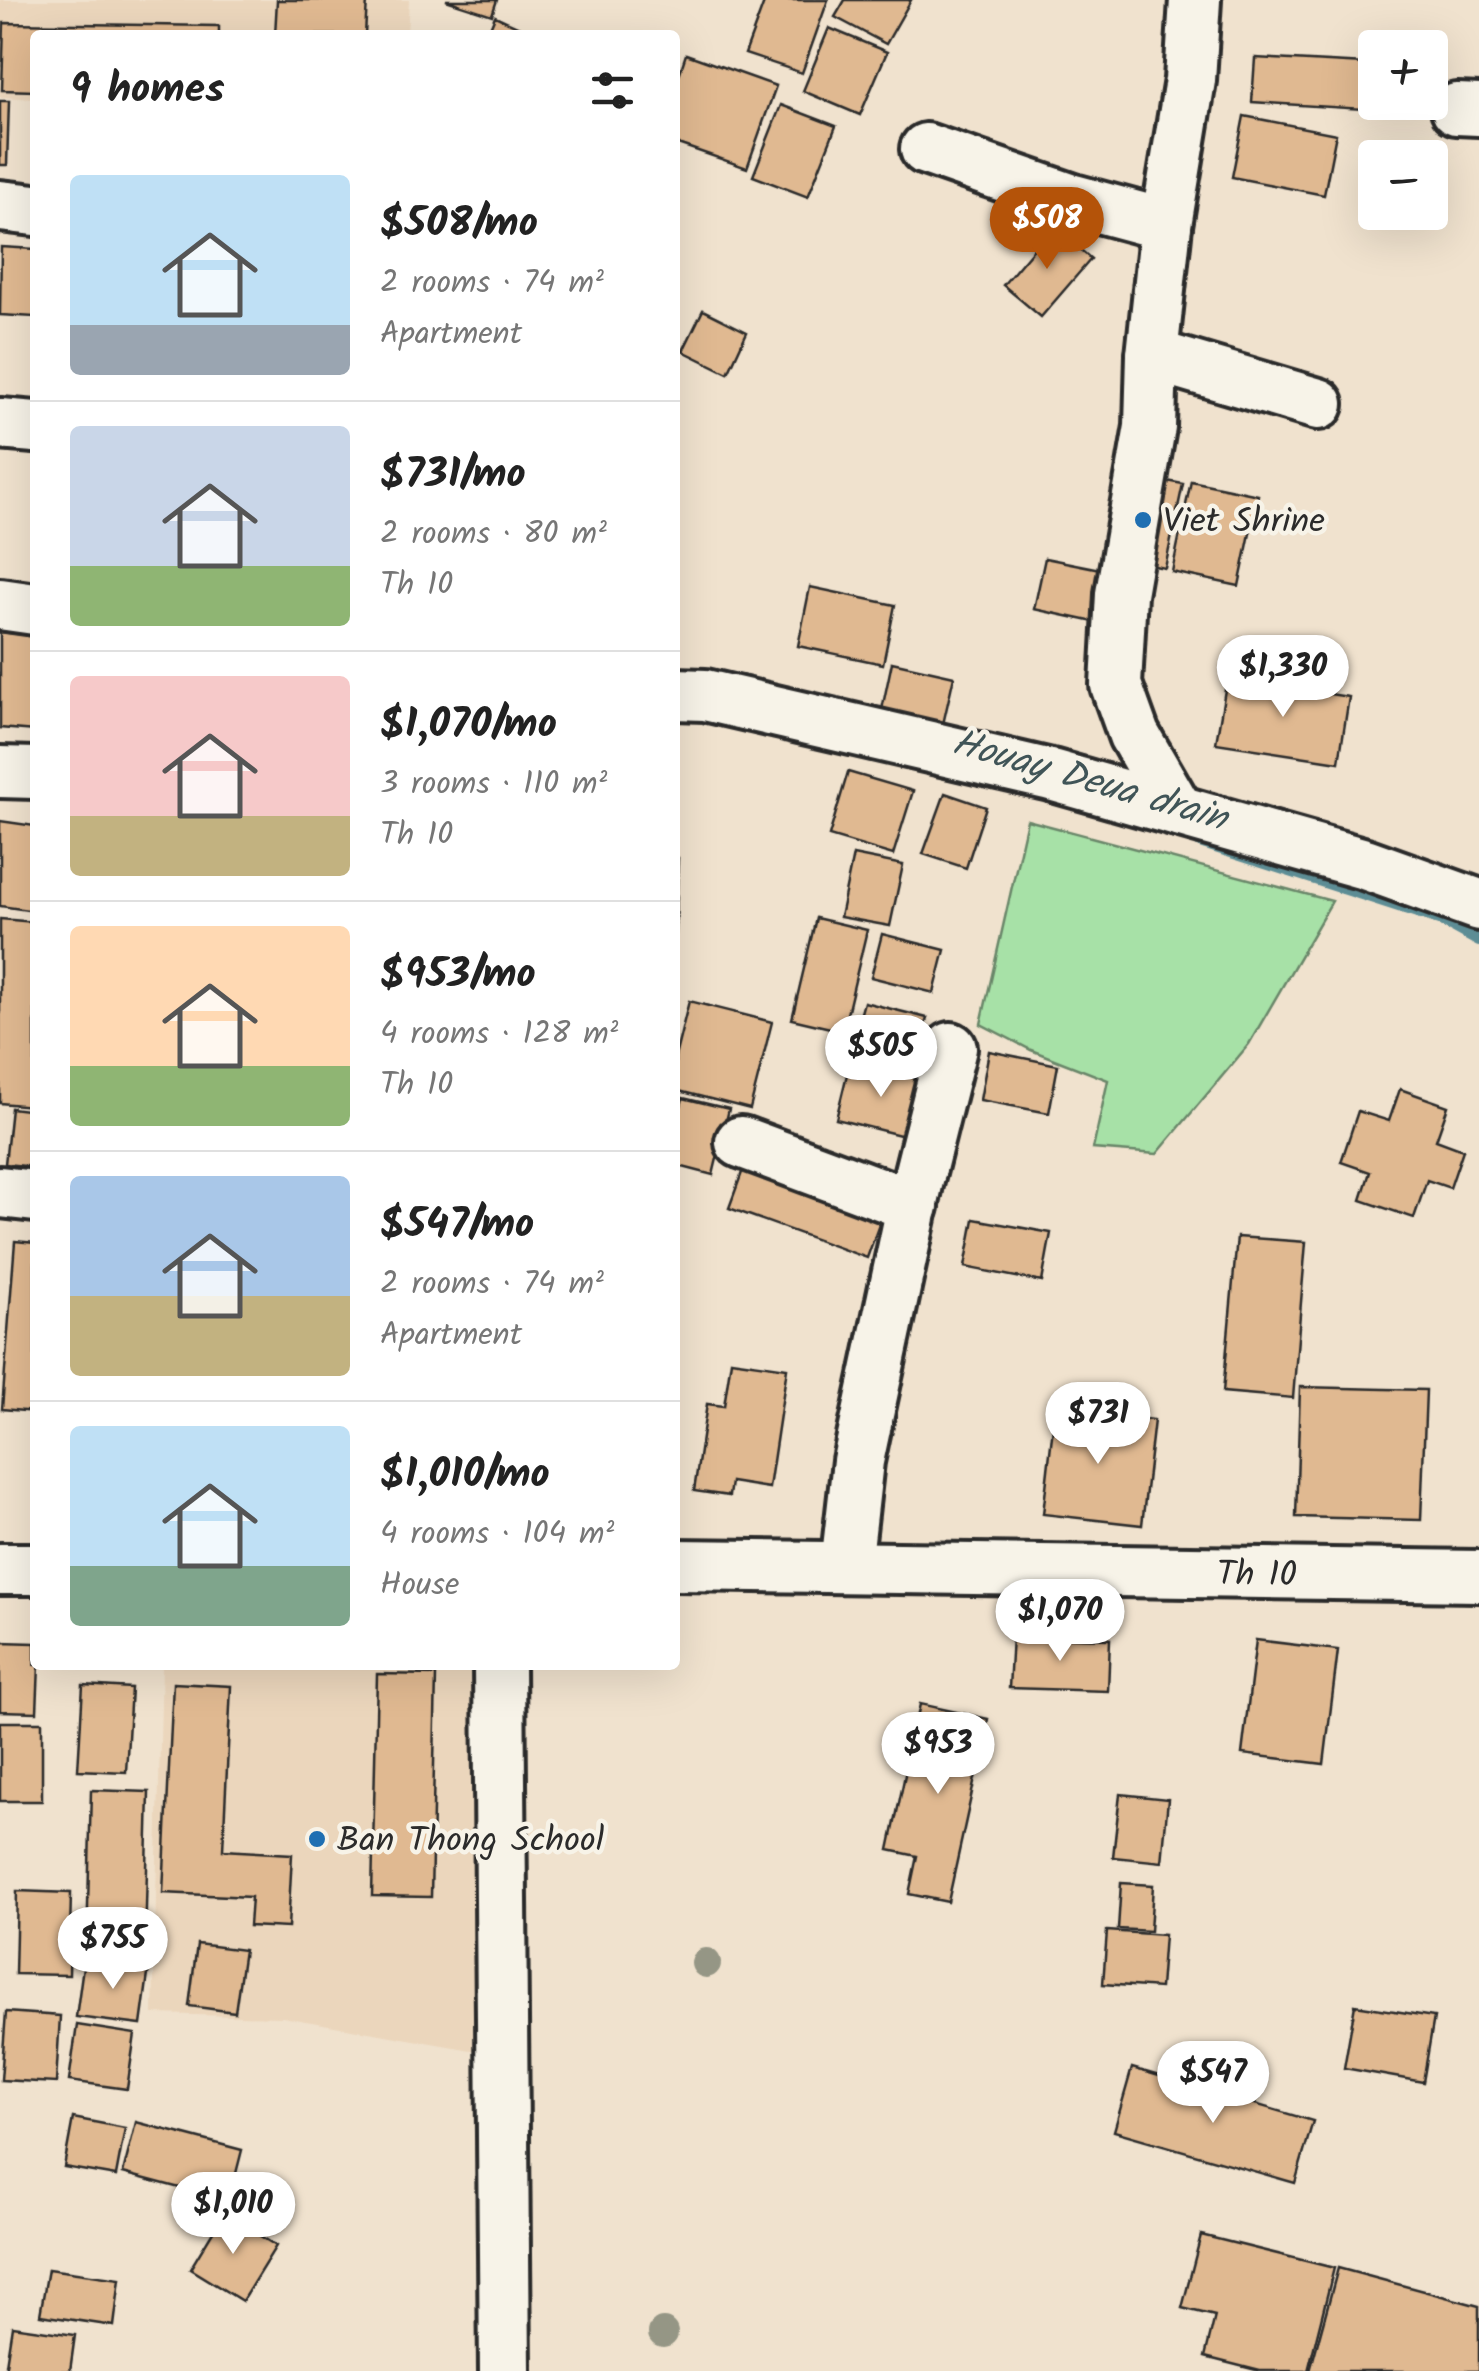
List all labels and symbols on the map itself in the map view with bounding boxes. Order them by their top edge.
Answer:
pin: $508 [988,187,1106,272]
place label: Viet Shrine [1163,495,1325,551]
marker: Viet Shrine [1132,509,1154,531]
pin: $1,330 [1202,635,1364,720]
water label: Houay Deua drain [945,714,1236,851]
pin: $505 [822,1015,940,1100]
pin: $731 [1039,1382,1157,1467]
street label: Th 10 [1216,1547,1297,1605]
pin: $1,070 [979,1579,1141,1664]
pin: $953 [879,1712,997,1797]
place label: Ban Thong School [337,1814,604,1870]
marker: Ban Thong School [306,1828,328,1850]
pin: $755 [54,1907,172,1992]
pin: $547 [1154,2041,1272,2126]
pin: $1,010 [152,2172,314,2257]

